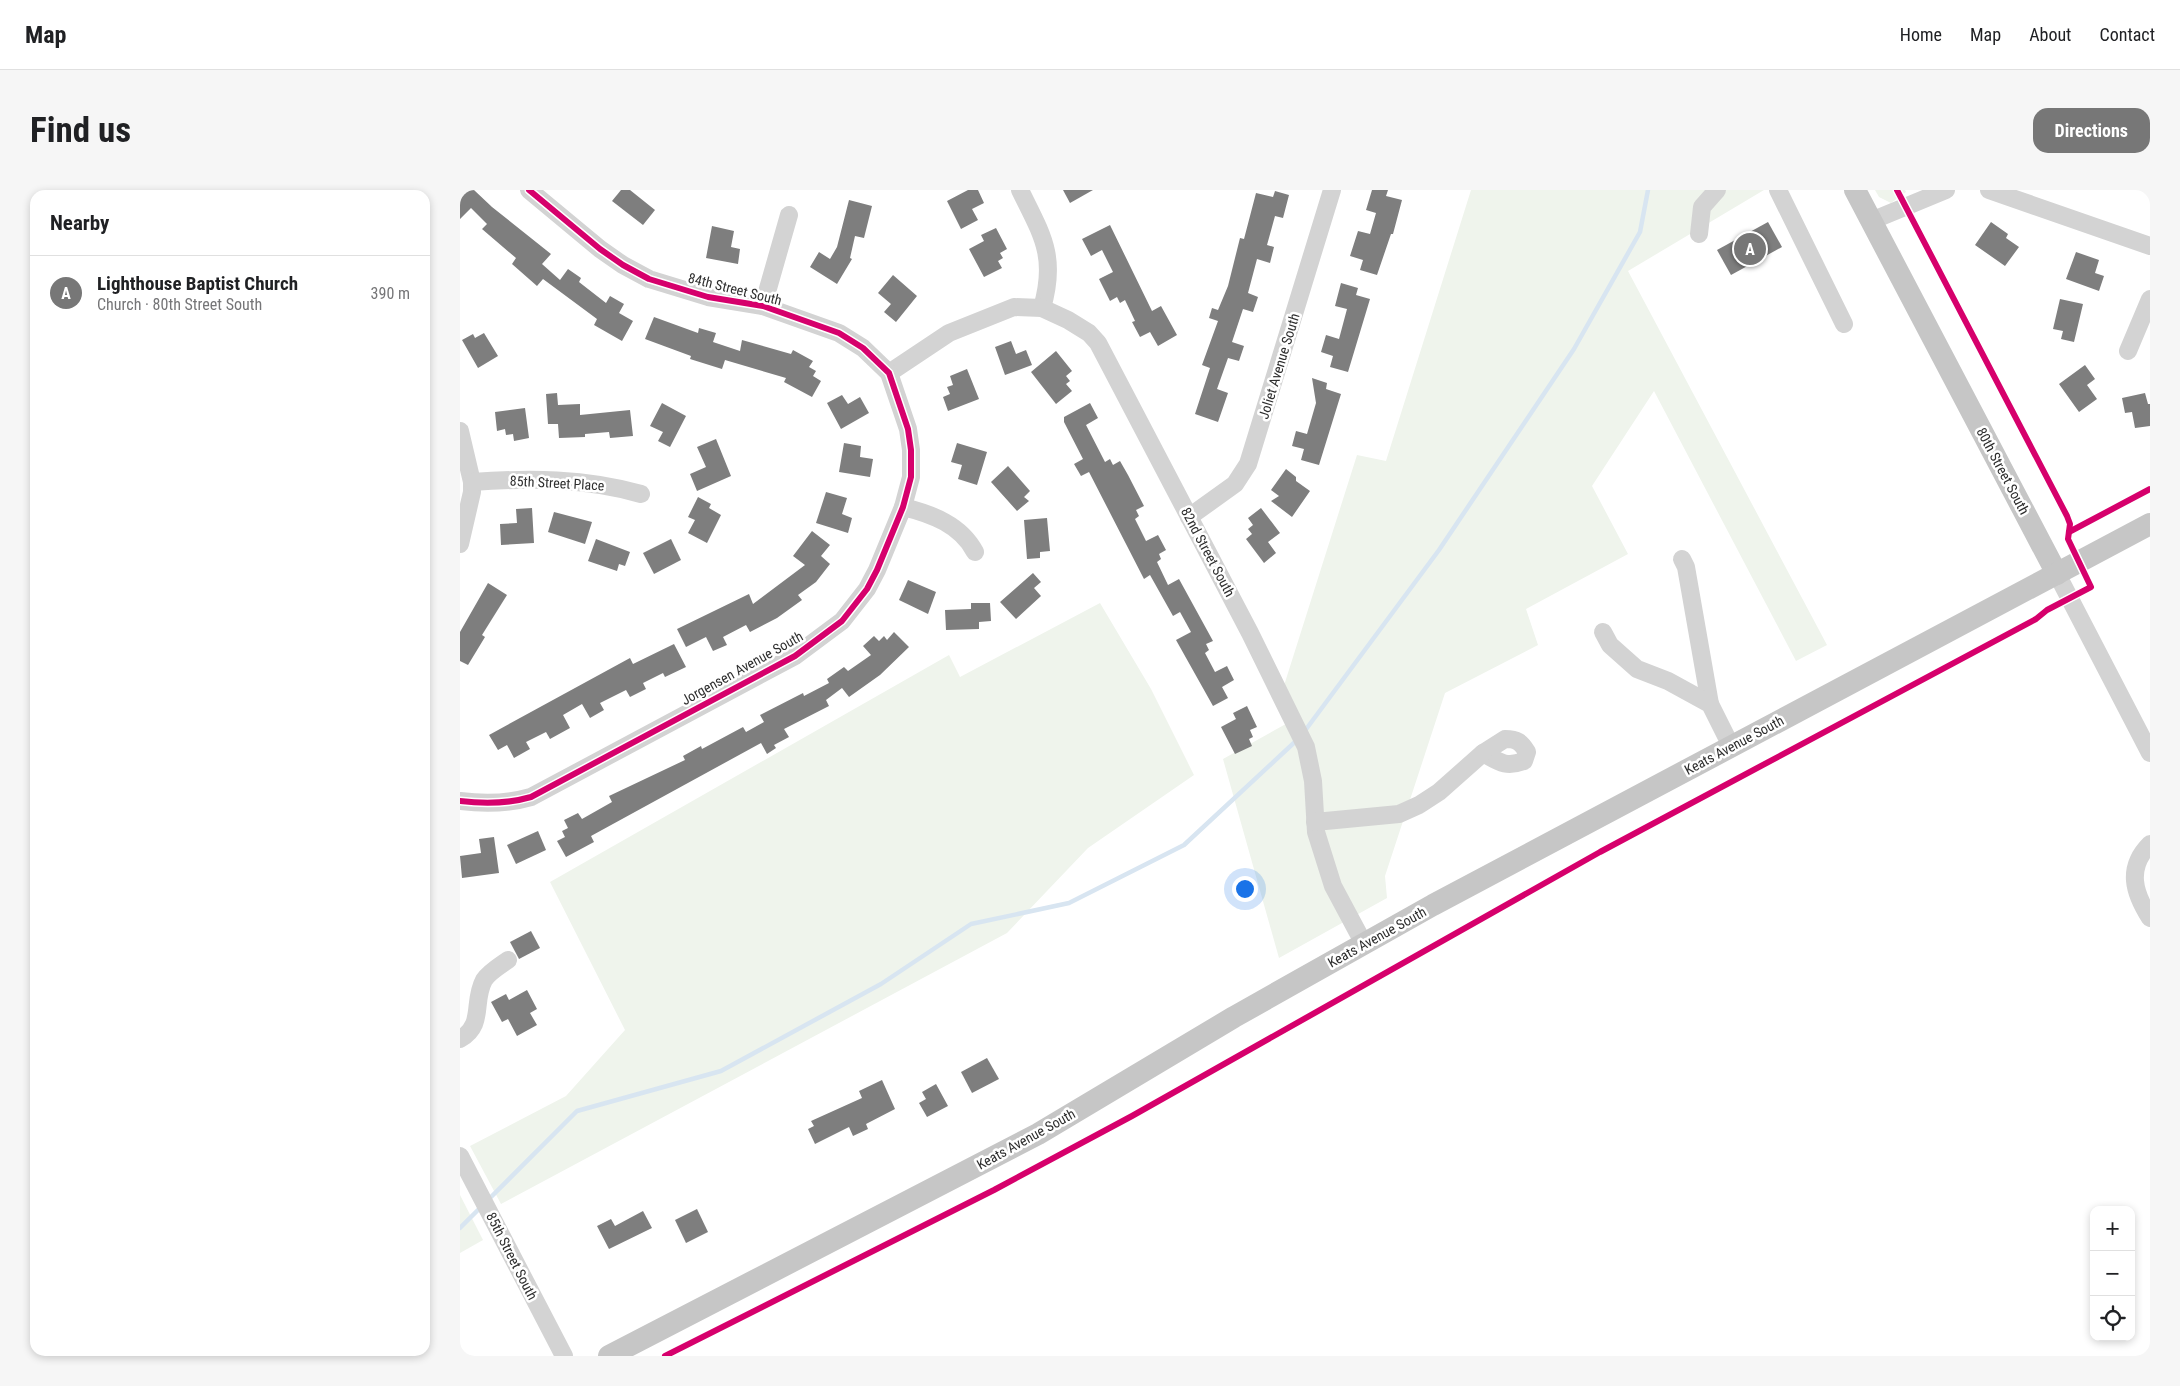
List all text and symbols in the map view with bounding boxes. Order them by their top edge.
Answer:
text: Map [25,21,66,49]
text: Home [1900,24,1942,45]
text: Map [1970,24,2001,45]
text: About [2029,24,2071,45]
text: Contact [2099,24,2155,45]
button: Directions [2033,108,2150,153]
text: Find us [30,110,131,151]
text: Nearby [50,211,109,235]
pin: A [1734,230,1766,268]
street label: 84th Street South [687,270,783,308]
text: Lighthouse Baptist Church [97,272,298,295]
text: A [61,284,71,303]
text: 390 m [371,284,410,303]
text: Church · 80th Street South [97,295,262,314]
street label: Joliet Avenue South [1255,311,1303,421]
street label: 80th Street South [1973,425,2033,517]
street label: 85th Street Place [509,473,605,493]
street label: 82nd Street South [1178,505,1238,599]
street label: Jorgensen Avenue South [678,628,806,708]
street label: Keats Avenue South [1682,712,1786,778]
your location [1232,876,1258,902]
street label: Keats Avenue South [1325,903,1429,971]
street label: Keats Avenue South [974,1105,1078,1173]
map controls [2090,1206,2135,1341]
button: + [2090,1206,2135,1251]
street label: 85th Street South [483,1210,541,1302]
button: − [2090,1251,2135,1296]
button: locate [2090,1296,2135,1341]

